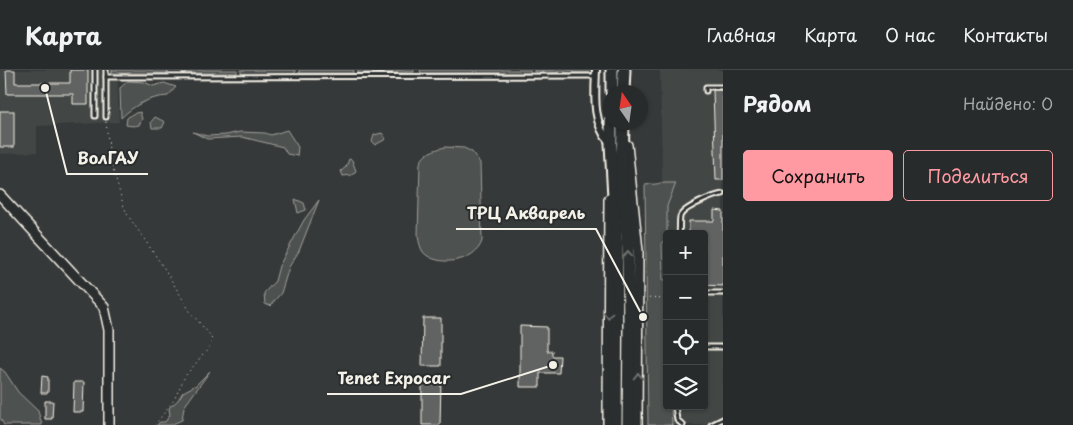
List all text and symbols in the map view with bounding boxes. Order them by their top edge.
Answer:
text: Карта [25,17,102,53]
text: Главная [707,21,776,48]
text: Карта [804,21,857,48]
text: О нас [885,21,935,48]
text: Контакты [963,21,1048,48]
north arrow [603,85,648,130]
text: Рядом [743,87,811,119]
text: Найдено: 0 [963,91,1053,115]
callout: ВолГАУ [67,143,148,174]
text: ВолГАУ [77,145,139,169]
button: Сохранить [743,150,893,201]
button: Поделиться [903,150,1053,201]
callout: ТРЦ Акварель [456,198,596,229]
text: ТРЦ Акварель [467,200,585,224]
map controls [663,230,708,410]
button: + [663,230,708,275]
one-way arrow [622,250,633,258]
button: − [663,275,708,320]
one-way arrow [603,312,613,320]
button: locate [663,320,708,365]
callout: Tenet Expocar [327,363,461,394]
text: Tenet Expocar [337,365,451,389]
button: layers [663,365,708,410]
one-way arrow [633,372,643,380]

